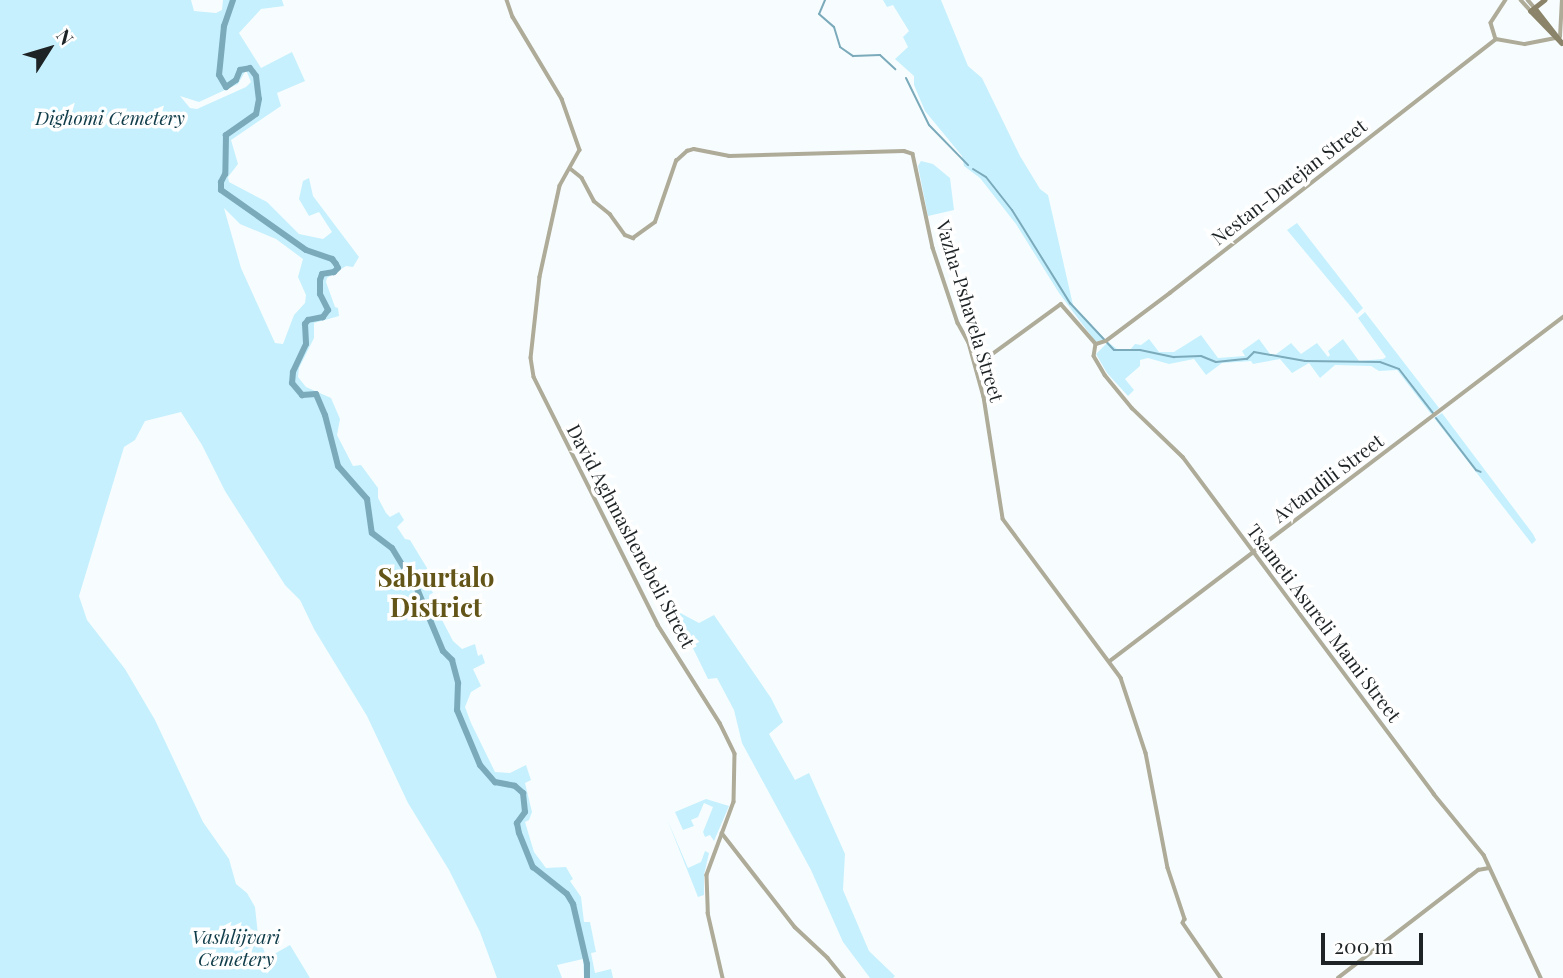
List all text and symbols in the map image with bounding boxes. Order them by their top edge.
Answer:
north arrow [14,14,84,84]
text: N [51,23,80,50]
park label: Dighomi Cemetery [35,107,185,129]
street label: Nestan-Darejan Street [1207,114,1371,250]
street label: Vazha-Pshavela Street [932,217,1008,405]
street label: David Aghmashenebeli Street [562,420,700,652]
street label: Avtandili Street [1268,429,1388,527]
street label: Tsameti Asureli Mami Street [1242,519,1406,727]
district label: Saburtalo District [378,561,494,622]
scale bar [1325,918,1426,962]
park label: Vashlijvari Cemetery [192,926,280,970]
text: 200 m [1334,931,1393,959]

